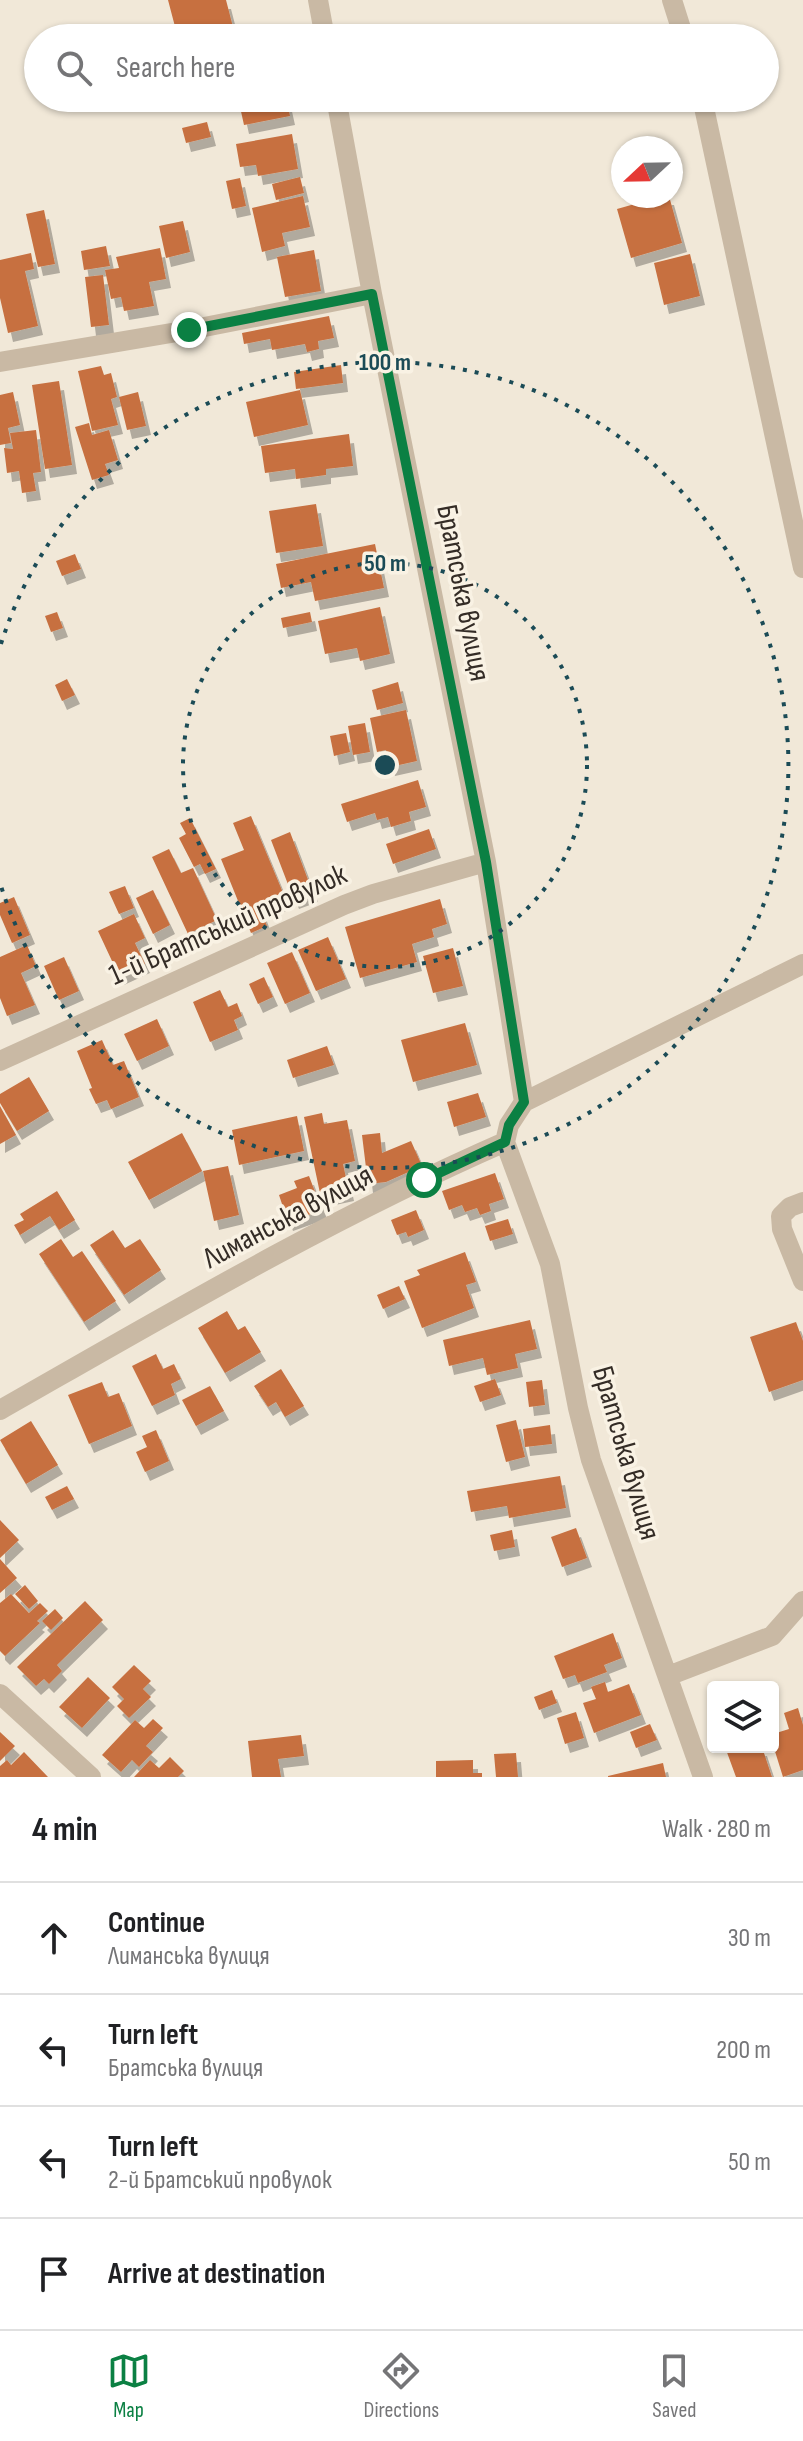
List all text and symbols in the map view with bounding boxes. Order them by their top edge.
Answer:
search box [24,24,779,112]
icon: search [52,46,96,90]
text: Search here [116,50,235,86]
north arrow [611,136,683,208]
route end [171,312,207,348]
text: 100 m [359,348,411,377]
street label: Братська вулиця [428,502,498,684]
text: 50 m [364,549,406,578]
centre of rings [371,751,399,779]
street label: 1-й Братський провулок [104,856,353,994]
street label: Лиманська вулиця [196,1157,379,1277]
route start [406,1162,442,1198]
street label: Братська вулиця [584,1362,668,1544]
map controls [707,1681,779,1753]
button: layers [707,1681,779,1753]
text: 4 min [32,1809,98,1850]
text: Walk · 280 m [662,1814,771,1845]
text: Continue [108,1905,205,1941]
icon: ahead [32,1916,76,1960]
text: 30 m [728,1923,771,1954]
text: Лиманська вулиця [108,1941,270,1972]
text: Turn left [108,2017,198,2053]
icon: left [32,2028,76,2072]
text: 200 m [716,2035,771,2066]
text: Братська вулиця [108,2053,263,2084]
text: Turn left [108,2129,198,2165]
icon: left [32,2140,76,2184]
text: 50 m [728,2147,771,2178]
text: 2-й Братський провулок [108,2165,332,2196]
icon: arrive [32,2252,76,2296]
text: Arrive at destination [108,2256,325,2292]
tab: Map [107,2349,151,2424]
tab: Directions [364,2349,439,2424]
tab: Saved [652,2349,696,2424]

